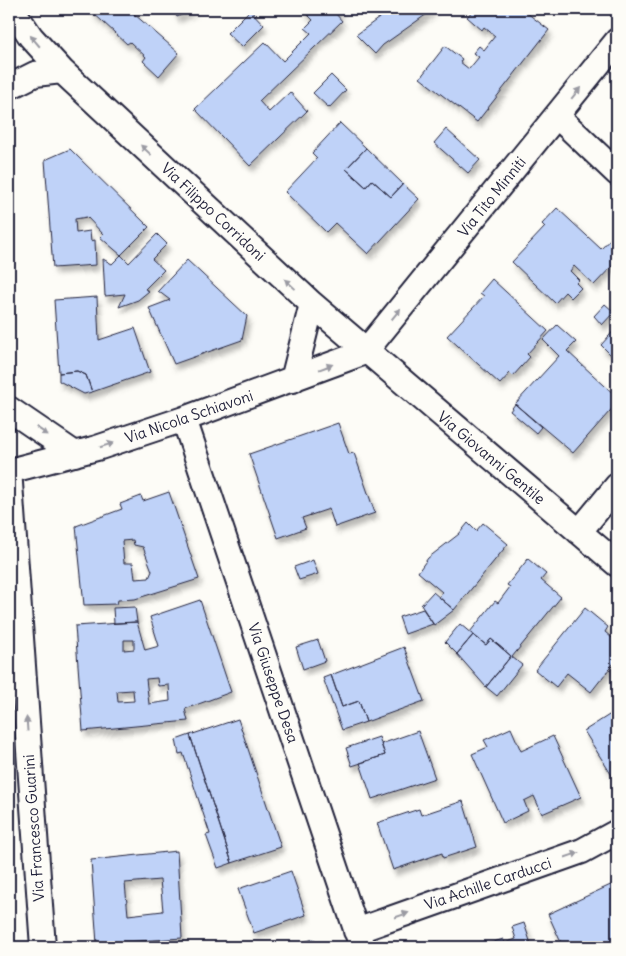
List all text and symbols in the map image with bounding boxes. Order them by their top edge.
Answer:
one-way arrow [30,35,41,48]
one-way arrow [570,87,581,100]
one-way arrow [140,144,152,156]
street label: Via Tito Minniti [453,153,530,241]
street label: Via Filippo Corridoni [157,158,269,265]
one-way arrow [285,278,297,290]
one-way arrow [391,308,402,321]
one-way arrow [319,363,334,371]
street label: Via Nicola Schiavoni [122,386,255,447]
street label: Via Giovanni Gentile [434,407,549,508]
one-way arrow [35,426,49,436]
one-way arrow [99,441,114,448]
street label: Via Giuseppe Desa [244,620,303,746]
one-way arrow [22,716,30,732]
street label: Via Francesco Guarini [19,754,48,902]
one-way arrow [565,850,580,858]
street label: Via Achille Carducci [422,853,554,914]
one-way arrow [395,911,410,919]

